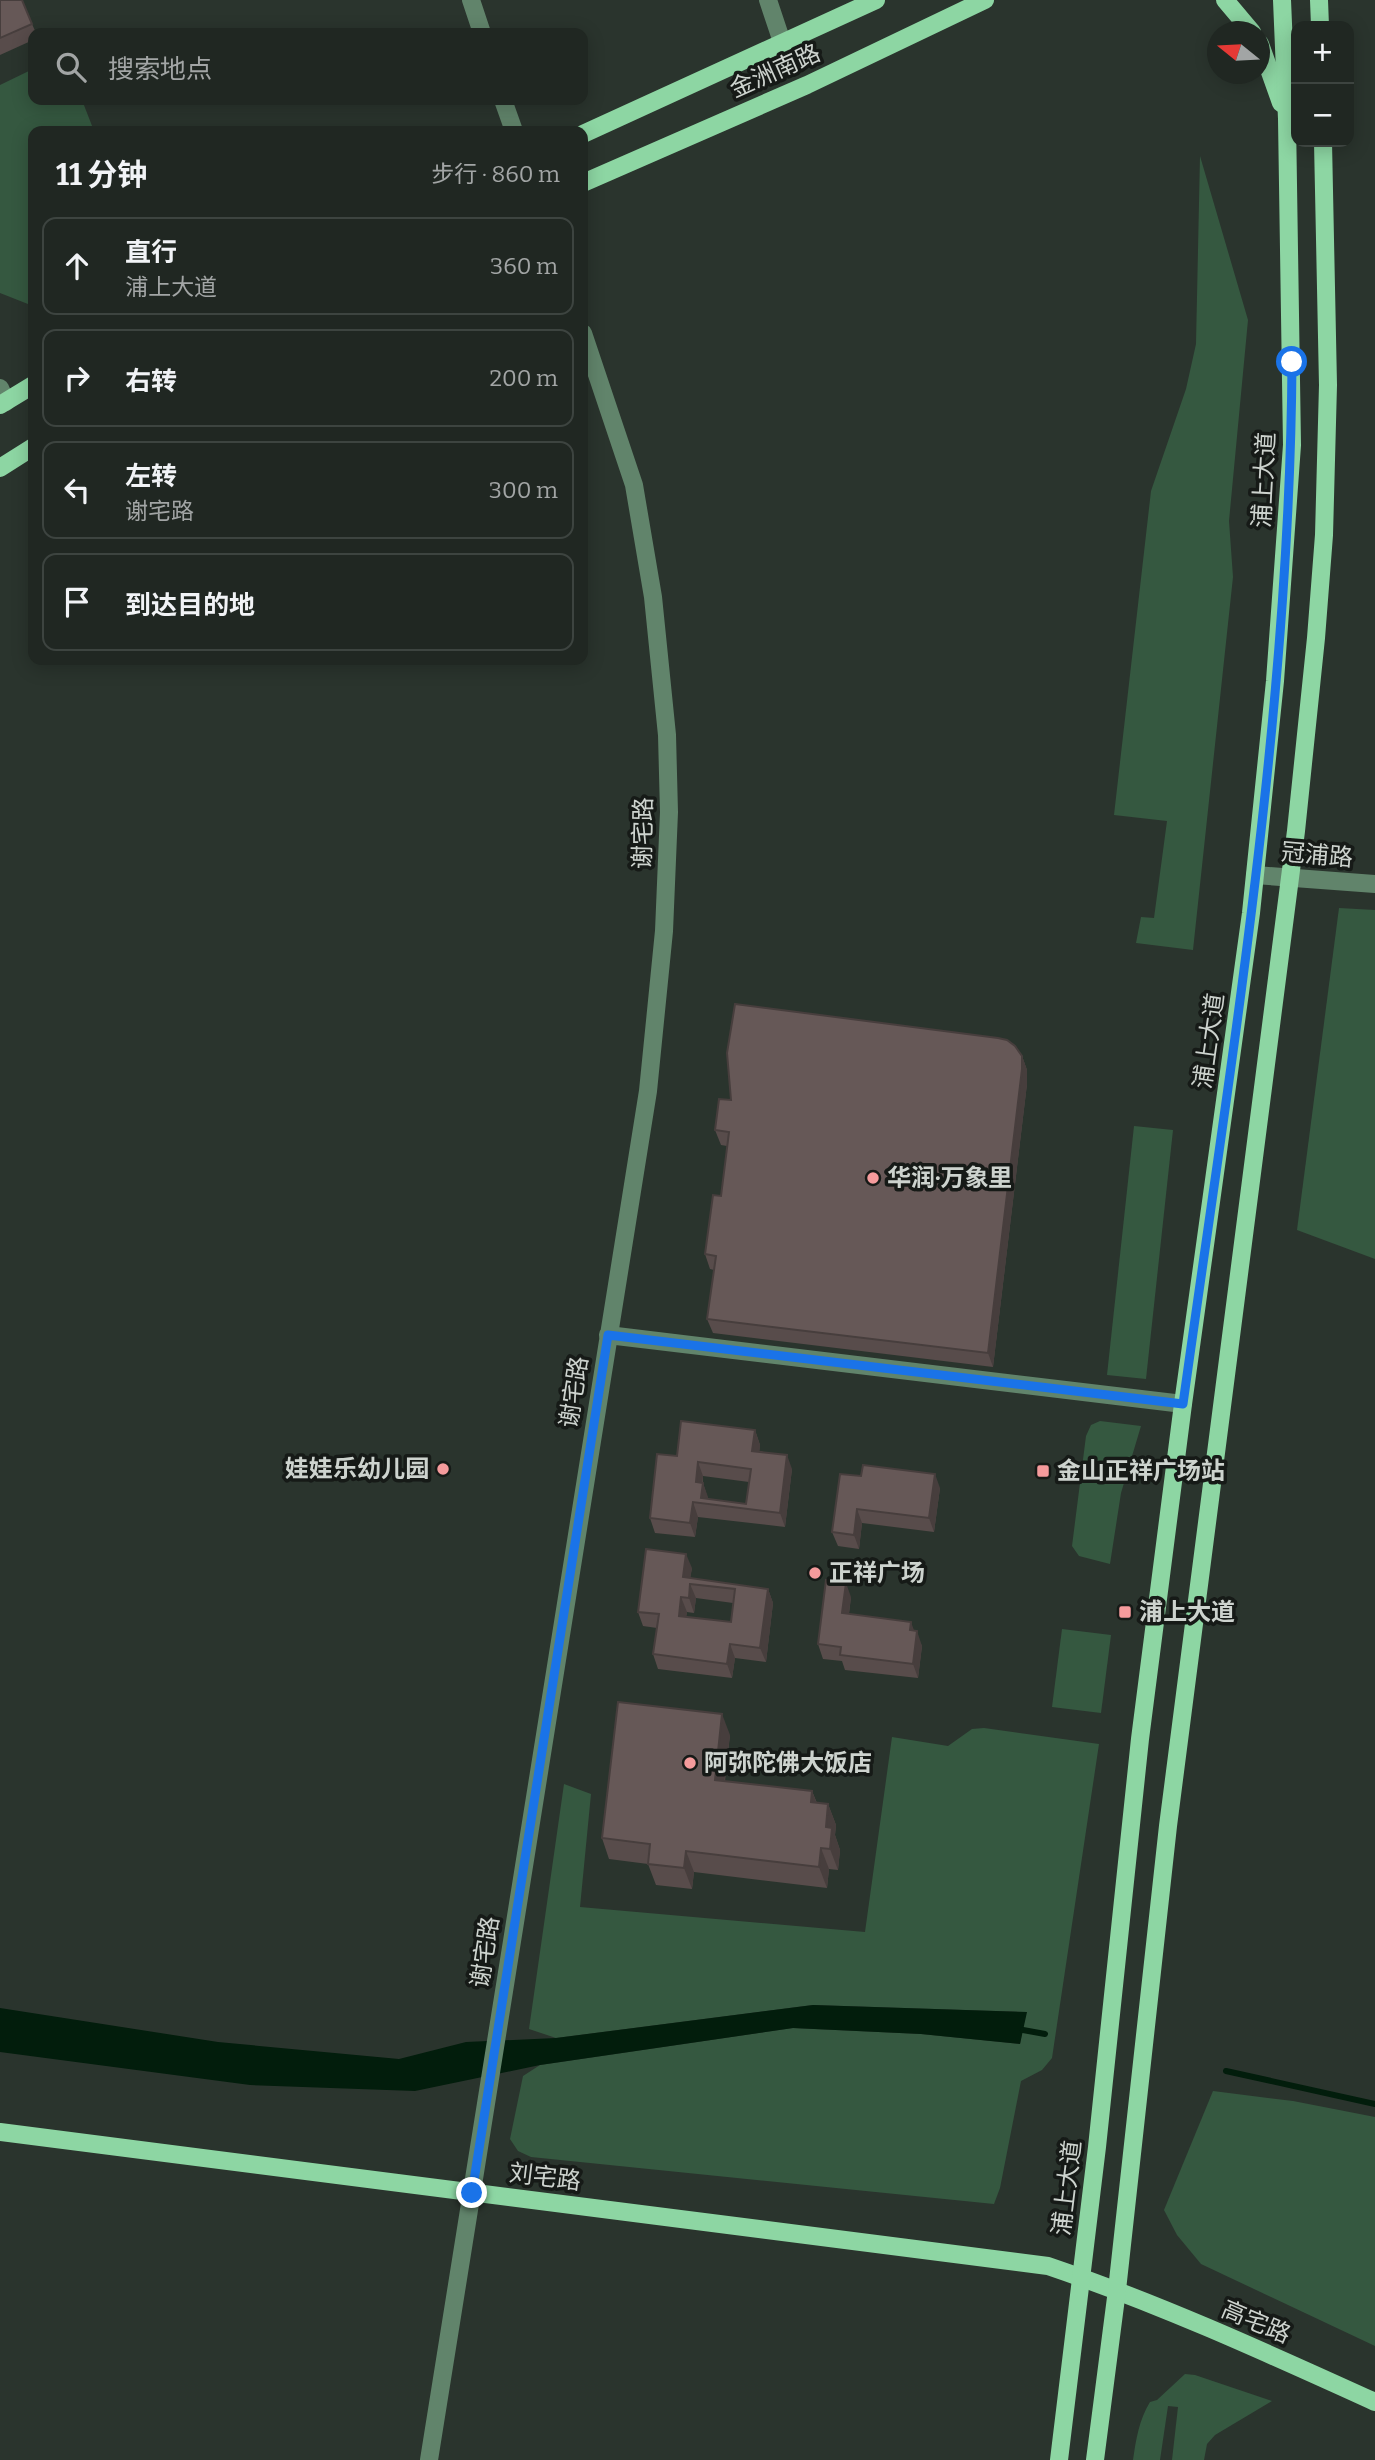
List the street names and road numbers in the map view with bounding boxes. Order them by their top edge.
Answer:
street label: 金洲南路 [725,39,825,103]
street label: 浦上大道 [1248,431,1280,529]
street label: 谢宅路 [628,797,658,869]
street label: 冠浦路 [1280,838,1354,872]
street label: 浦上大道 [1188,992,1230,1090]
street label: 谢宅路 [555,1354,593,1430]
street label: 谢宅路 [466,1914,504,1990]
street label: 浦上大道 [1047,2139,1087,2237]
street label: 刘宅路 [508,2159,582,2195]
street label: 高宅路 [1217,2295,1295,2349]

